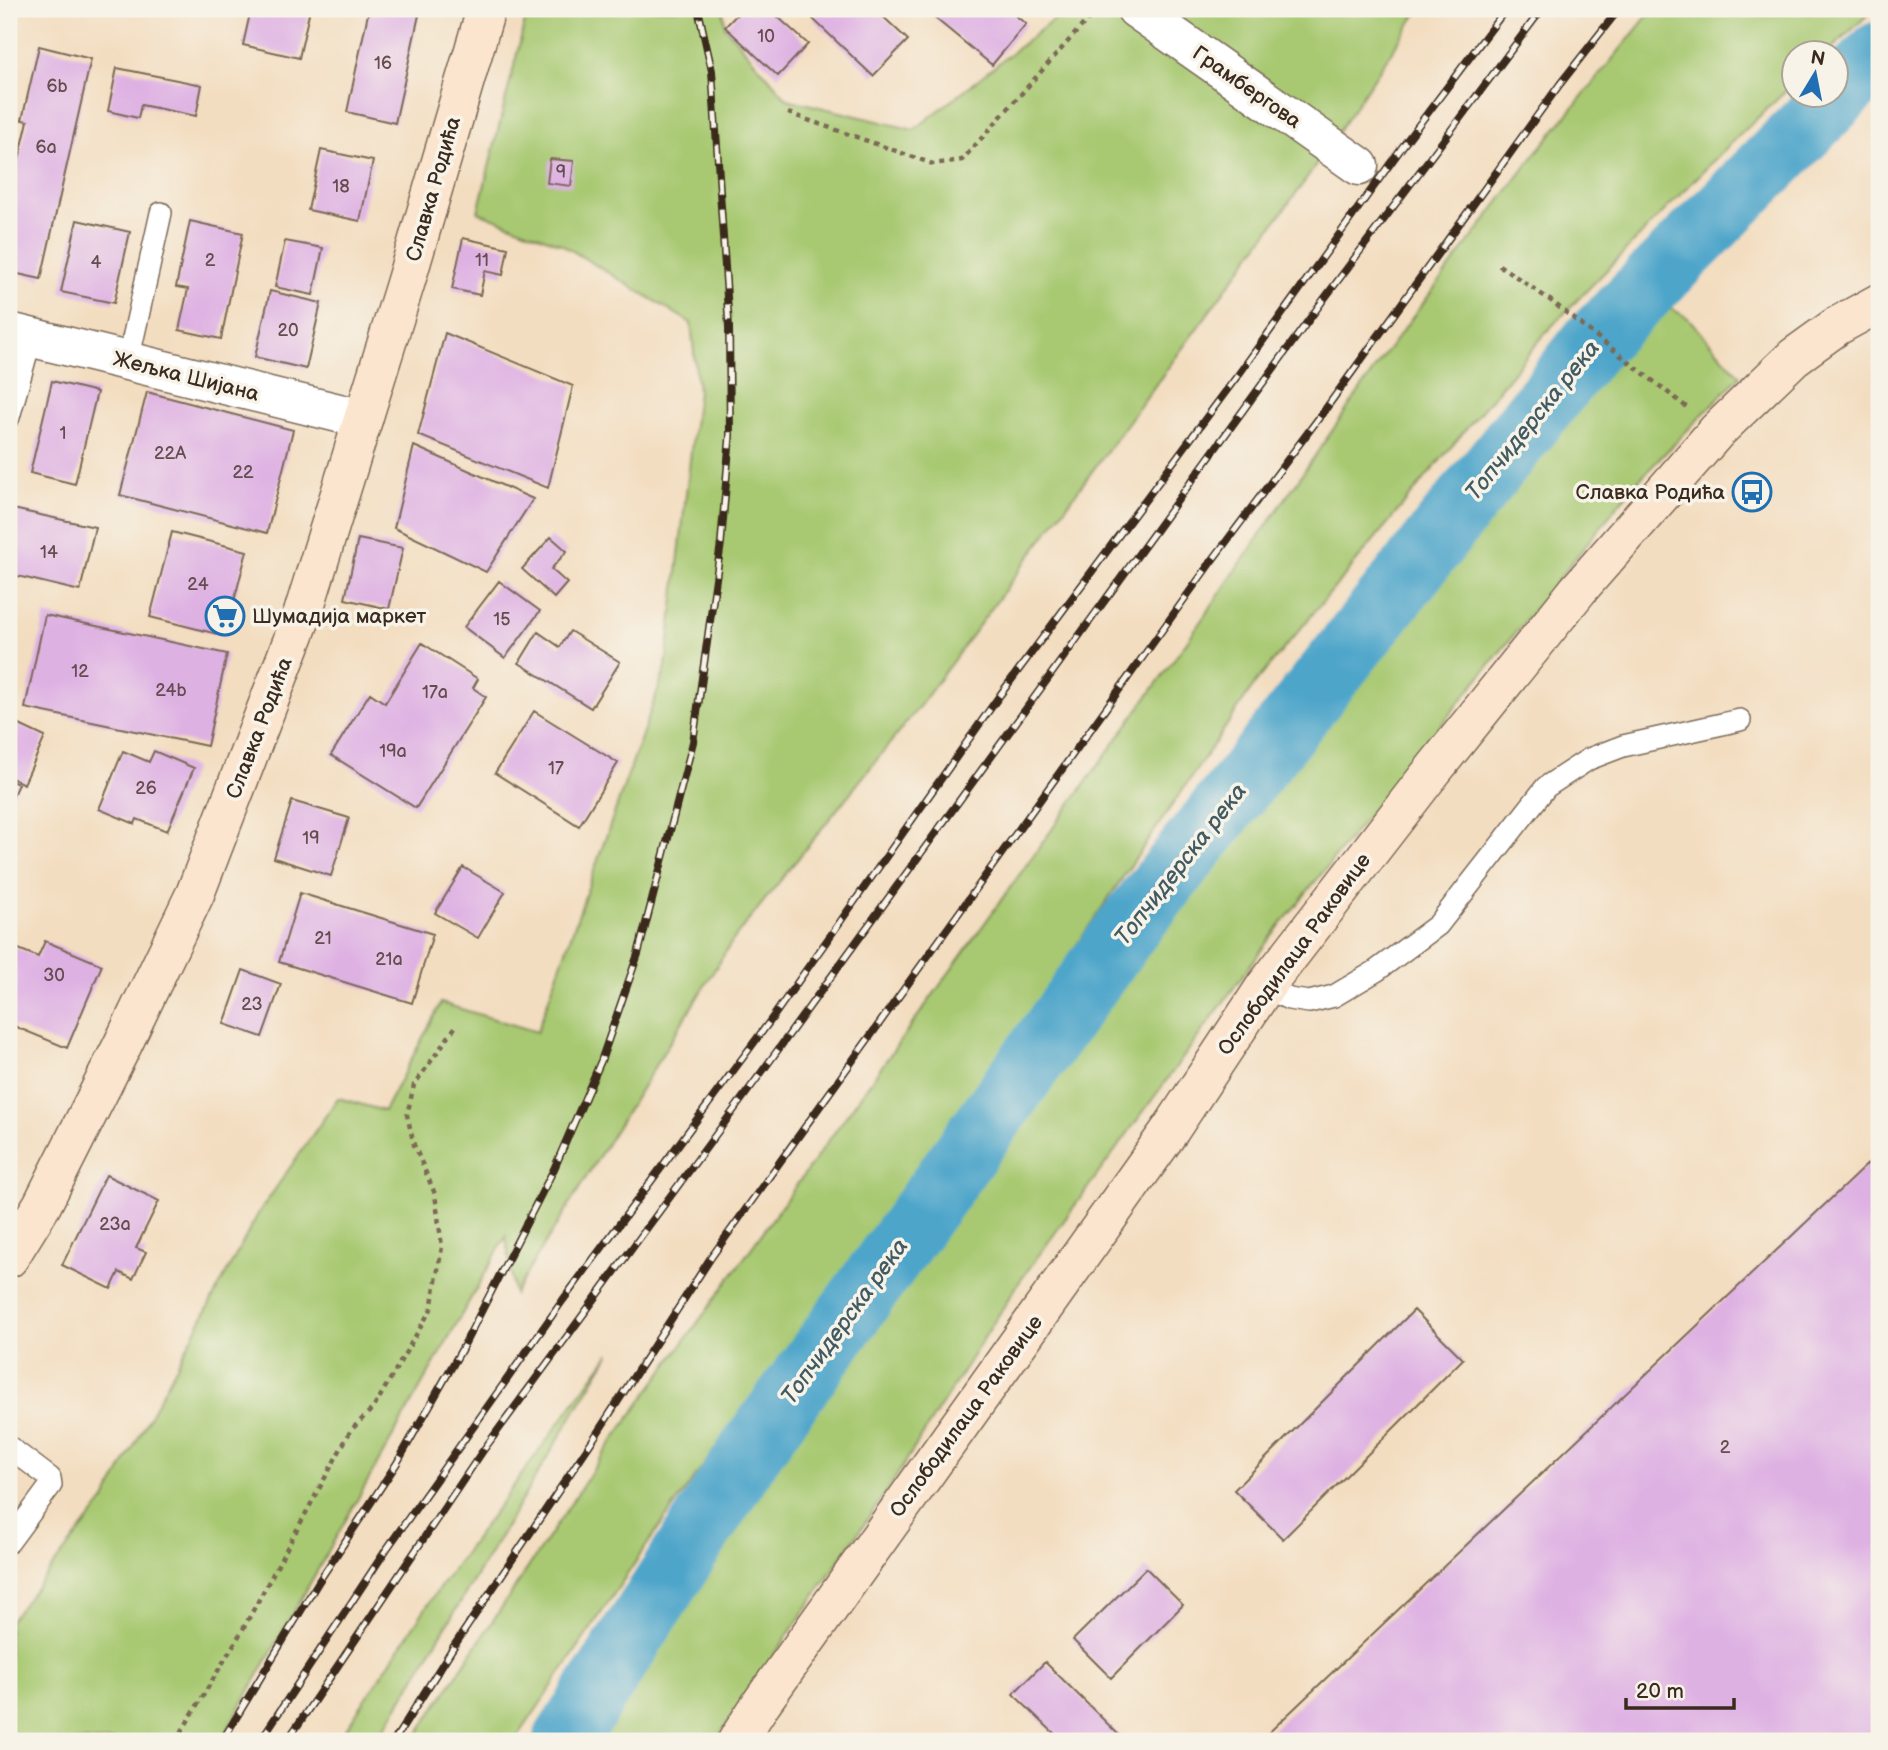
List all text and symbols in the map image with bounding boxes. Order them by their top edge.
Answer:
house number: 10 [757,26,775,47]
north arrow [1780,38,1850,108]
street label: Грамбергова [1188,41,1306,134]
text: N [1809,46,1827,71]
house number: 16 [374,53,392,74]
house number: 6b [46,76,68,97]
street label: Славка Родића [401,113,466,264]
house number: 6a [35,137,57,158]
house number: 9 [556,162,566,183]
house number: 18 [332,176,350,197]
house number: 2 [205,250,216,271]
house number: 11 [475,250,489,271]
house number: 4 [91,252,102,273]
house number: 20 [277,320,299,341]
water label: Топчидерска река [1460,335,1606,506]
street label: Жељка Шијана [110,346,262,407]
house number: 1 [60,423,66,444]
house number: 22А [154,443,186,464]
house number: 22 [232,462,254,483]
bus stop icon: Славка Родића [1731,471,1773,513]
place label: Славка Родића [1576,480,1726,505]
house number: 14 [40,542,58,563]
house number: 24 [187,574,209,595]
supermarket icon: Шумадија маркет [204,595,246,637]
place label: Шумадија маркет [252,604,427,629]
house number: 15 [493,609,511,630]
street label: Славка Родића [221,653,298,802]
house number: 12 [71,661,89,682]
house number: 24b [155,680,187,701]
house number: 17a [422,682,448,703]
house number: 19a [379,741,407,762]
house number: 17 [548,758,564,779]
house number: 26 [135,778,157,799]
water label: Топчидерска река [1109,778,1253,951]
house number: 19 [302,828,320,849]
street label: Ослободилаца Раковице [1213,848,1376,1060]
house number: 21 [314,928,332,949]
house number: 21a [375,949,403,970]
house number: 30 [43,965,65,986]
house number: 23 [241,994,263,1015]
house number: 23a [99,1214,131,1235]
water label: Топчидерска река [775,1233,914,1410]
street label: Ослободилаца Раковице [885,1310,1048,1522]
house number: 2 [1720,1437,1731,1458]
scale bar [1626,1666,1734,1710]
text: 20 m [1636,1679,1684,1704]

